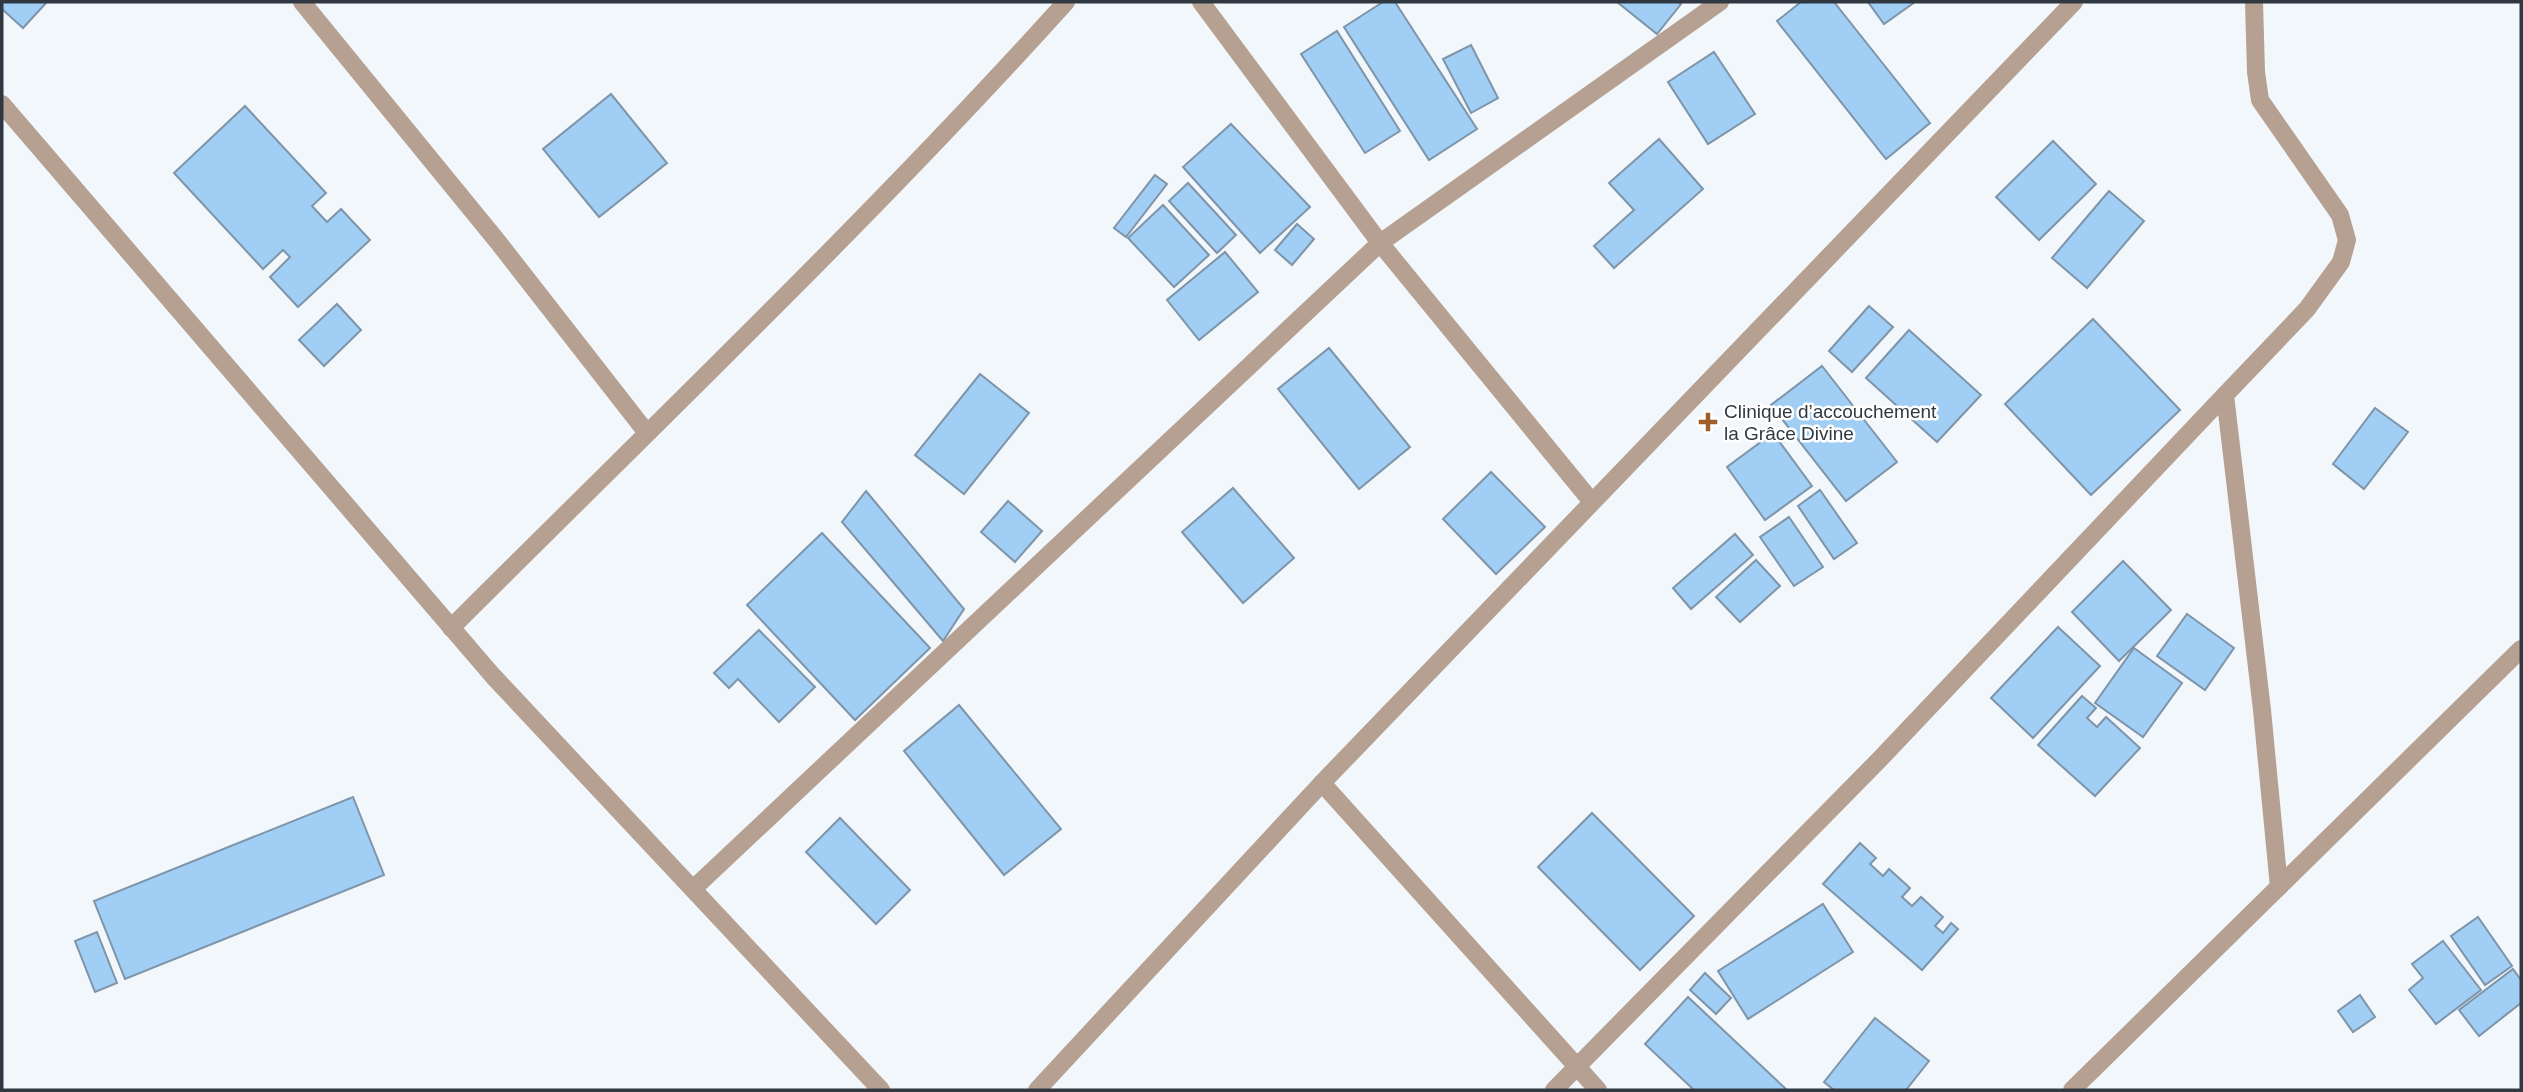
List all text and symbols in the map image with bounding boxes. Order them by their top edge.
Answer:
place label: Clinique d’accouchement la Grâce Divine [1724,401,1937,444]
marker: Clinique d’accouchement la Grâce Divine [1698,412,1718,432]

